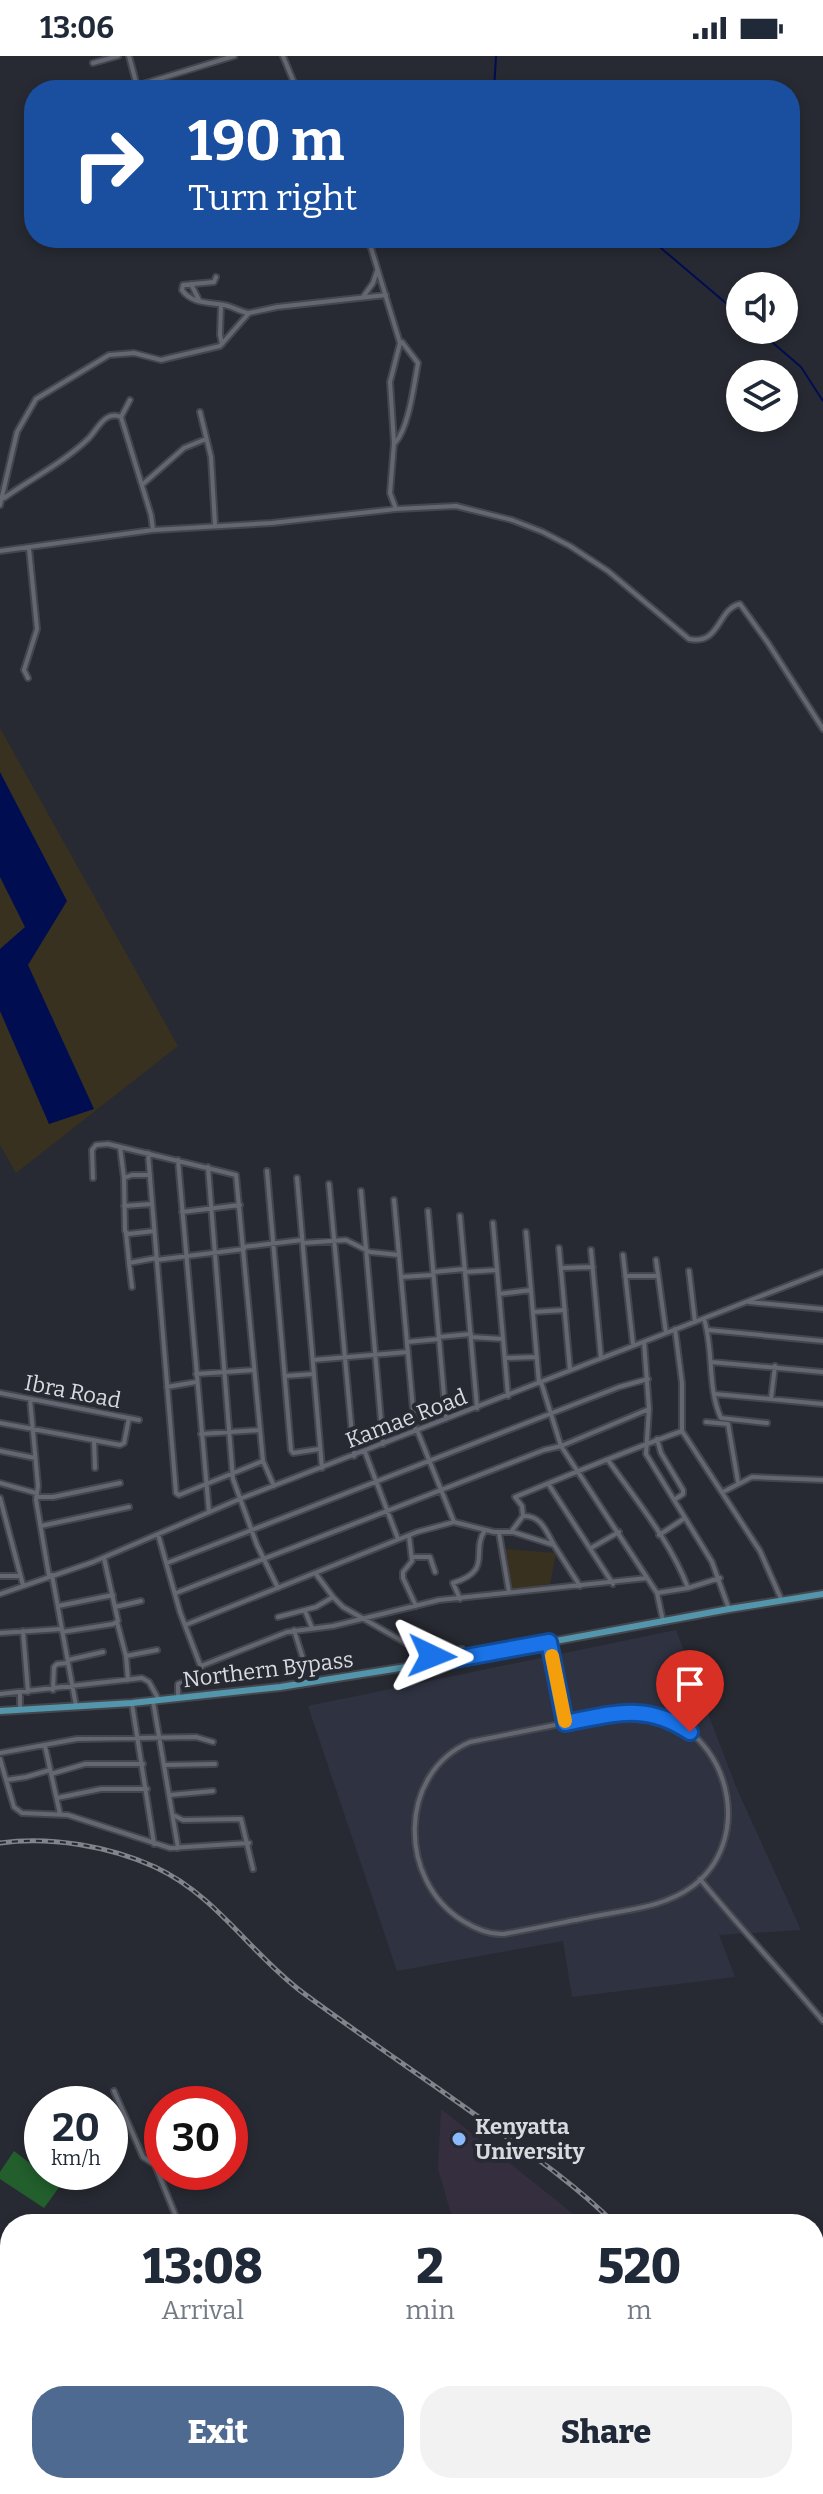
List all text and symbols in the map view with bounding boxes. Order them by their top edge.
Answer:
text: 13:06 [40,10,114,46]
text: 190 m [188,108,344,175]
icon: right [56,112,160,216]
text: Turn right [188,176,357,220]
map controls [726,272,798,432]
button: sound [726,272,798,344]
button: layers [726,360,798,432]
street label: Ibra Road [22,1369,123,1414]
street label: Kamae Road [342,1383,471,1454]
position arrow [390,1614,474,1698]
street label: Northern Bypass [181,1646,355,1693]
pin [656,1650,724,1732]
icon: arrive [668,1662,712,1706]
speed limit sign: 30 [144,2086,248,2190]
text: 20 [52,2104,100,2152]
place label: Kenyatta University [475,2113,585,2165]
marker: Kenyatta University [450,2130,468,2148]
text: km/h [51,2146,101,2170]
text: 13:08 [143,2238,263,2296]
text: 2 [416,2238,444,2296]
text: 520 [597,2238,681,2296]
text: Arrival [162,2295,244,2326]
text: min [406,2295,455,2326]
text: m [627,2295,652,2326]
button: Exit [32,2386,404,2478]
button: Share [420,2386,792,2478]

